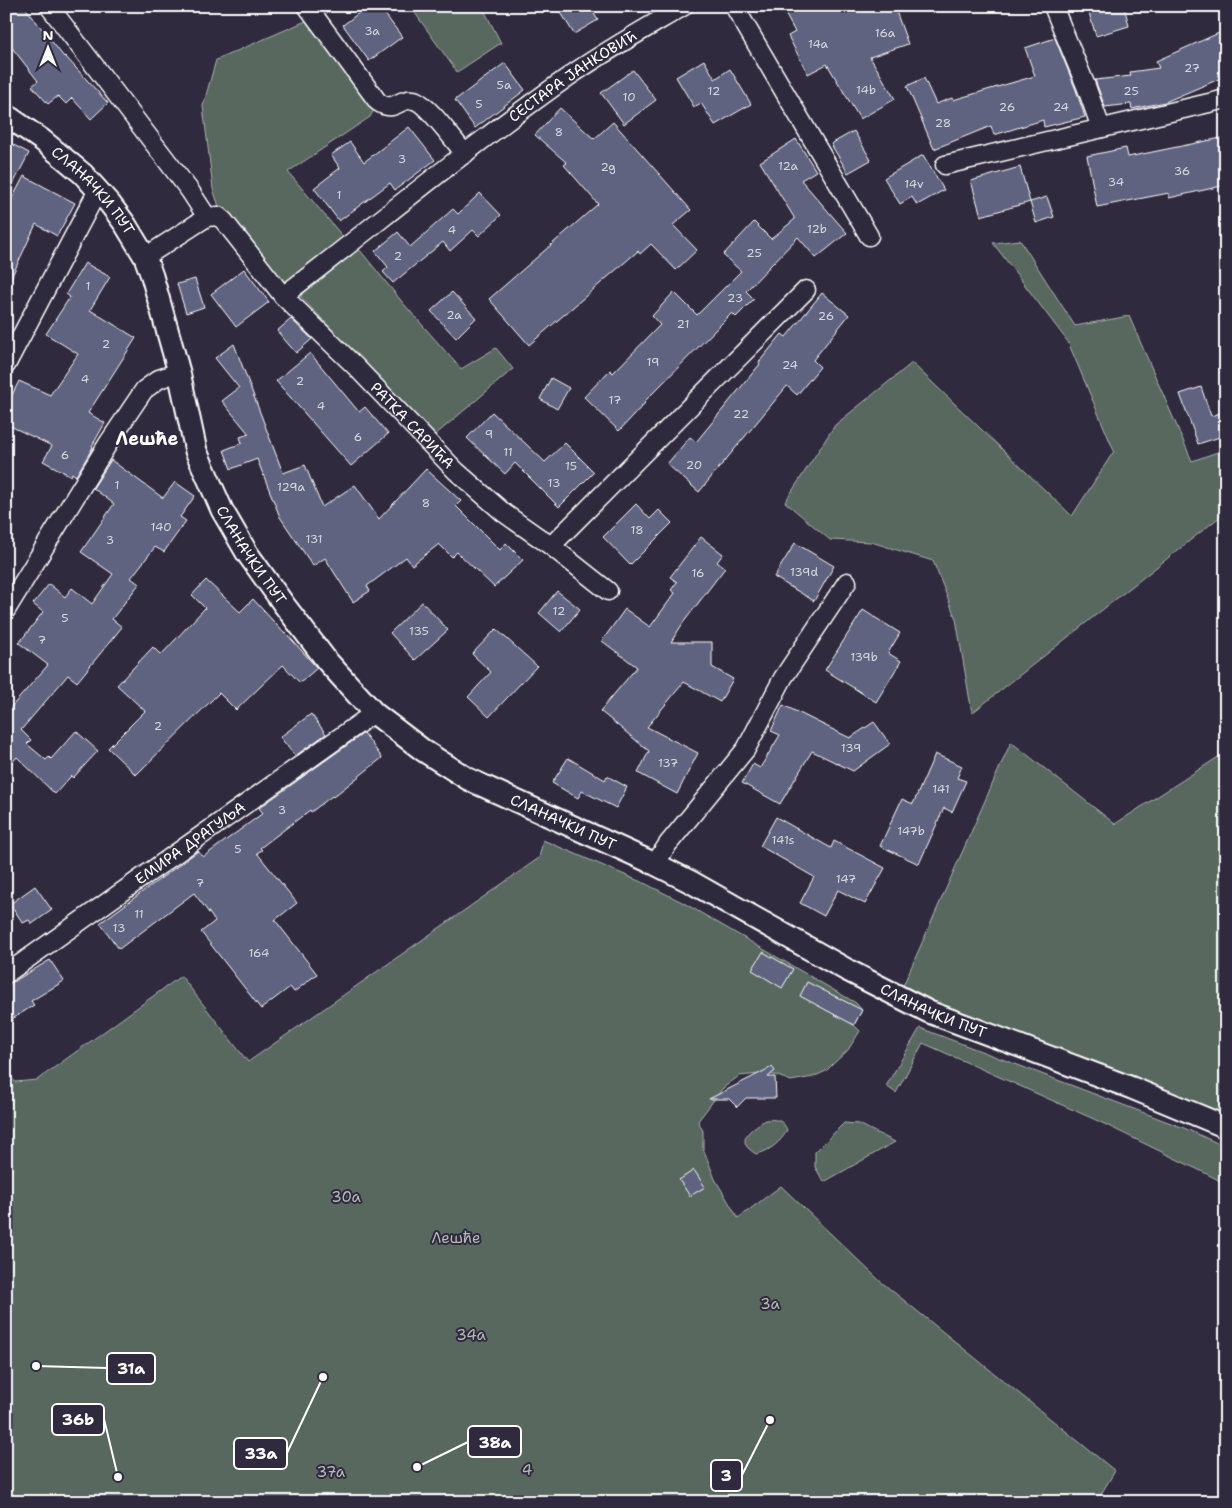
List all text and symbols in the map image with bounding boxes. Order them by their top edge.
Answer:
north arrow [22,22,72,72]
house number: 3a [364,23,380,39]
house number: 16a [875,25,896,41]
text: N [42,26,54,44]
street label: СЕСТАРА ЈАНКОВИЋ [505,26,641,127]
house number: 14a [808,36,829,52]
house number: 27 [1184,60,1200,76]
house number: 5a [497,77,512,93]
house number: 14b [856,82,876,98]
house number: 12 [708,83,720,99]
house number: 25 [1123,83,1139,99]
house number: 10 [622,89,636,105]
house number: 5 [475,96,483,112]
house number: 26 [999,99,1015,115]
house number: 24 [1053,99,1069,115]
house number: 28 [935,115,951,131]
house number: 8 [555,124,563,140]
street label: СЛАНАЧКИ ПУТ [47,142,139,238]
house number: 3 [398,151,406,167]
house number: 12a [778,158,798,174]
house number: 2g [600,159,616,175]
house number: 36 [1174,163,1190,179]
house number: 34 [1108,174,1124,190]
house number: 14v [904,176,924,192]
house number: 1 [336,187,342,203]
house number: 12b [807,221,827,237]
house number: 4 [448,222,456,238]
house number: 25 [746,245,762,261]
house number: 2 [394,248,402,264]
house number: 1 [85,278,91,294]
house number: 23 [727,290,743,306]
house number: 2a [446,307,462,323]
house number: 26 [818,308,834,324]
house number: 21 [677,316,689,332]
house number: 2 [102,336,110,352]
house number: 19 [647,354,659,370]
house number: 24 [782,357,798,373]
house number: 4 [81,371,89,387]
house number: 2 [296,373,304,389]
street label: РАТКА САРИЋА [366,378,459,473]
house number: 17 [609,392,621,408]
house number: 4 [317,398,325,414]
house number: 22 [733,406,749,422]
house number: 9 [485,426,493,442]
district label: Лешће [116,427,179,451]
house number: 6 [354,429,362,445]
house number: 11 [503,444,513,460]
house number: 6 [61,447,69,463]
house number: 20 [686,457,702,473]
house number: 15 [565,458,577,474]
house number: 13 [548,475,560,491]
house number: 1 [114,477,120,493]
house number: 129a [277,479,305,495]
house number: 8 [422,495,430,511]
street label: СЛАНАЧКИ ПУТ [212,502,291,609]
house number: 140 [150,519,172,535]
house number: 18 [630,522,644,538]
house number: 131 [305,531,323,547]
house number: 3 [106,532,114,548]
house number: 139d [790,564,818,580]
house number: 16 [691,565,705,581]
house number: 12 [553,603,565,619]
house number: 5 [61,610,69,626]
house number: 135 [409,623,429,639]
house number: 7 [38,632,46,648]
house number: 139b [850,649,878,665]
house number: 2 [154,718,162,734]
house number: 139 [841,740,861,756]
house number: 137 [658,755,678,771]
house number: 141 [932,781,950,797]
street label: СЛАНАЧКИ ПУТ [507,789,619,855]
street label: ЕМИРА ДРАГУЉА [131,797,250,889]
house number: 3 [278,802,286,818]
house number: 147b [897,823,925,839]
house number: 141s [772,832,794,848]
house number: 5 [234,841,242,857]
house number: 147 [836,871,856,887]
house number: 7 [196,875,204,891]
house number: 11 [134,906,144,922]
house number: 13 [113,920,125,936]
house number: 164 [249,945,269,961]
street label: СЛАНАЧКИ ПУТ [877,979,989,1043]
park label: 30a [331,1187,361,1207]
park label: Лешће [431,1228,481,1248]
park label: 3a [760,1294,780,1314]
park label: 34a [456,1325,486,1345]
callout: 31a [107,1353,155,1384]
text: 31a [117,1358,145,1379]
callout: 36b [52,1404,104,1435]
text: 36b [62,1409,94,1430]
callout: 38a [468,1426,521,1457]
text: 38a [478,1432,512,1453]
callout: 33a [234,1438,287,1469]
text: 33a [245,1443,278,1464]
park label: 4 [522,1460,532,1480]
callout: 3 [711,1460,742,1491]
park label: 37a [317,1462,346,1482]
text: 3 [720,1465,732,1486]

